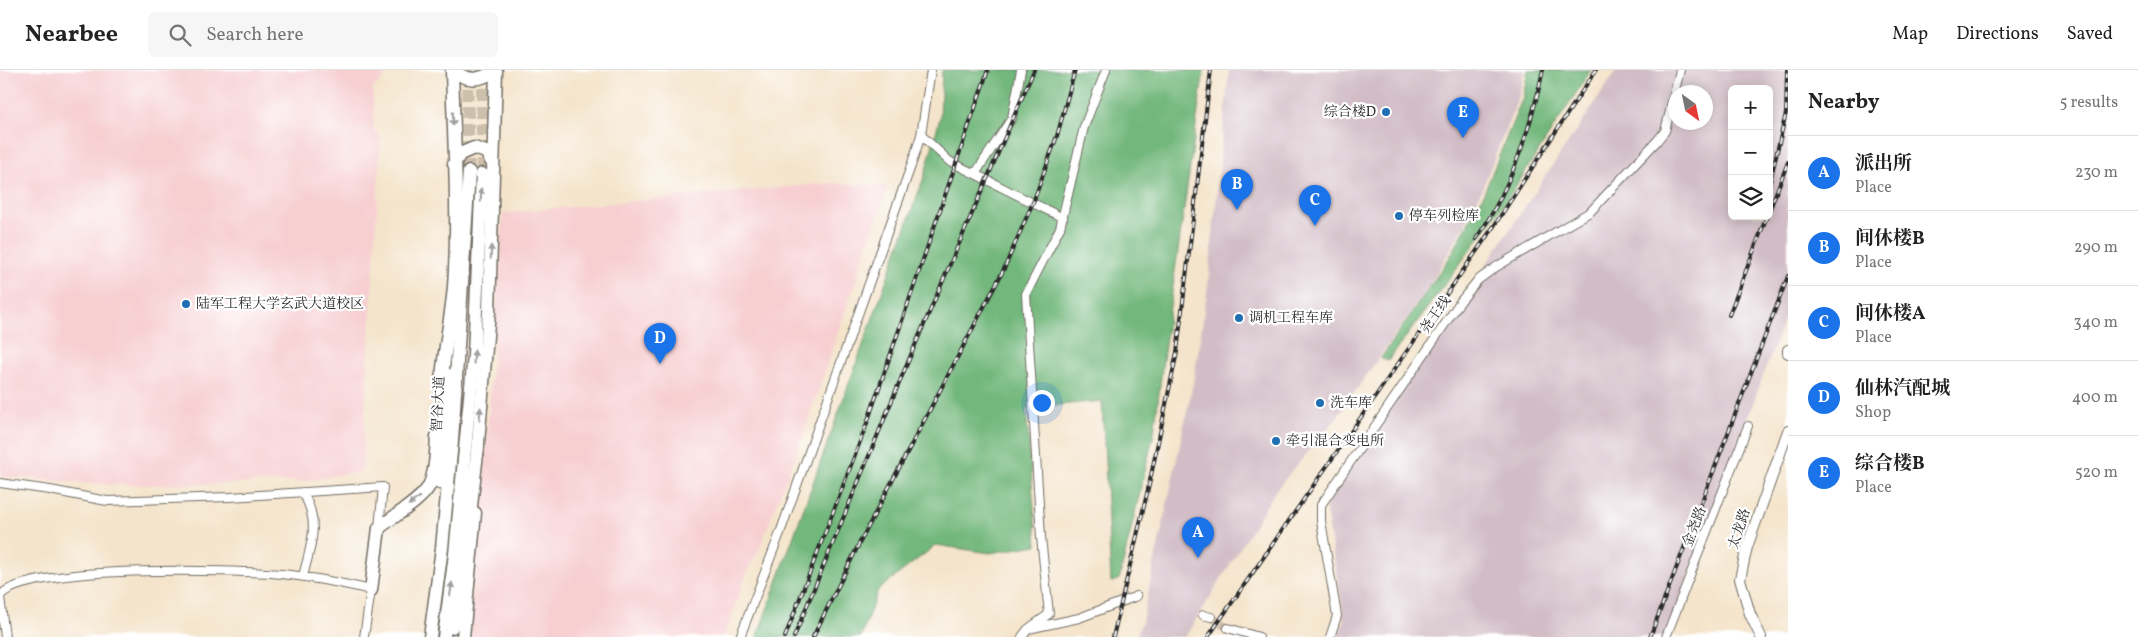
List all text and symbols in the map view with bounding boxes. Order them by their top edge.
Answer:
search box [148,12,498,57]
text: Nearbee [25,18,118,52]
icon: search [166,21,194,49]
text: Search here [206,22,303,48]
text: Map [1892,22,1928,47]
text: Directions [1956,22,2039,47]
text: Saved [2067,22,2113,47]
north arrow [1668,85,1713,130]
map controls [1728,85,1773,220]
button: + [1728,85,1773,130]
text: Nearby [1808,88,1879,117]
text: 5 results [2060,92,2118,114]
pin: E [1447,97,1479,138]
place label: 综合楼D [1324,103,1376,122]
marker: 综合楼D [1380,106,1392,118]
one-way arrow [449,111,457,127]
button: − [1728,130,1773,175]
text: 派出所 [1855,151,1912,177]
text: A [1818,162,1830,184]
text: 230 m [2075,162,2118,184]
pin: B [1221,169,1253,210]
button: layers [1728,175,1773,220]
text: Place [1855,177,1892,199]
pin: C [1299,185,1331,226]
one-way arrow [478,187,486,203]
place label: 停车列检库 [1409,207,1479,226]
marker: 停车列检库 [1393,210,1405,222]
text: 间休楼B [1855,226,1925,252]
text: B [1819,237,1829,259]
text: 290 m [2074,237,2118,259]
one-way arrow [487,244,495,260]
text: Place [1855,252,1892,274]
street label: 尧王线 [1416,292,1456,338]
place label: 陆军工程大学玄武大道校区 [196,295,364,314]
marker: 陆军工程大学玄武大道校区 [180,298,192,310]
text: 间休楼A [1855,301,1926,327]
place label: 调机工程车库 [1249,309,1333,328]
marker: 调机工程车库 [1233,312,1245,324]
text: C [1819,312,1829,334]
text: 340 m [2074,312,2118,334]
pin: D [644,323,676,364]
text: Place [1855,327,1892,349]
one-way arrow [470,349,478,365]
street label: 智谷大道 [428,376,450,432]
text: 仙林汽配城 [1855,376,1950,402]
text: D [1818,387,1830,409]
text: 400 m [2072,387,2118,409]
your location [1029,390,1055,416]
place label: 洗车库 [1330,394,1372,413]
marker: 洗车库 [1314,397,1326,409]
text: Shop [1855,402,1891,424]
one-way arrow [477,406,485,422]
place label: 牵引混合变电所 [1286,432,1384,451]
marker: 牵引混合变电所 [1270,435,1282,447]
text: 综合楼B [1855,451,1925,477]
text: E [1819,462,1829,484]
text: 520 m [2075,462,2118,484]
text: Place [1855,477,1892,499]
one-way arrow [408,495,421,505]
street label: 金尧路 [1679,504,1711,550]
street label: 太龙路 [1724,506,1756,552]
pin: A [1182,517,1214,558]
one-way arrow [447,580,455,596]

